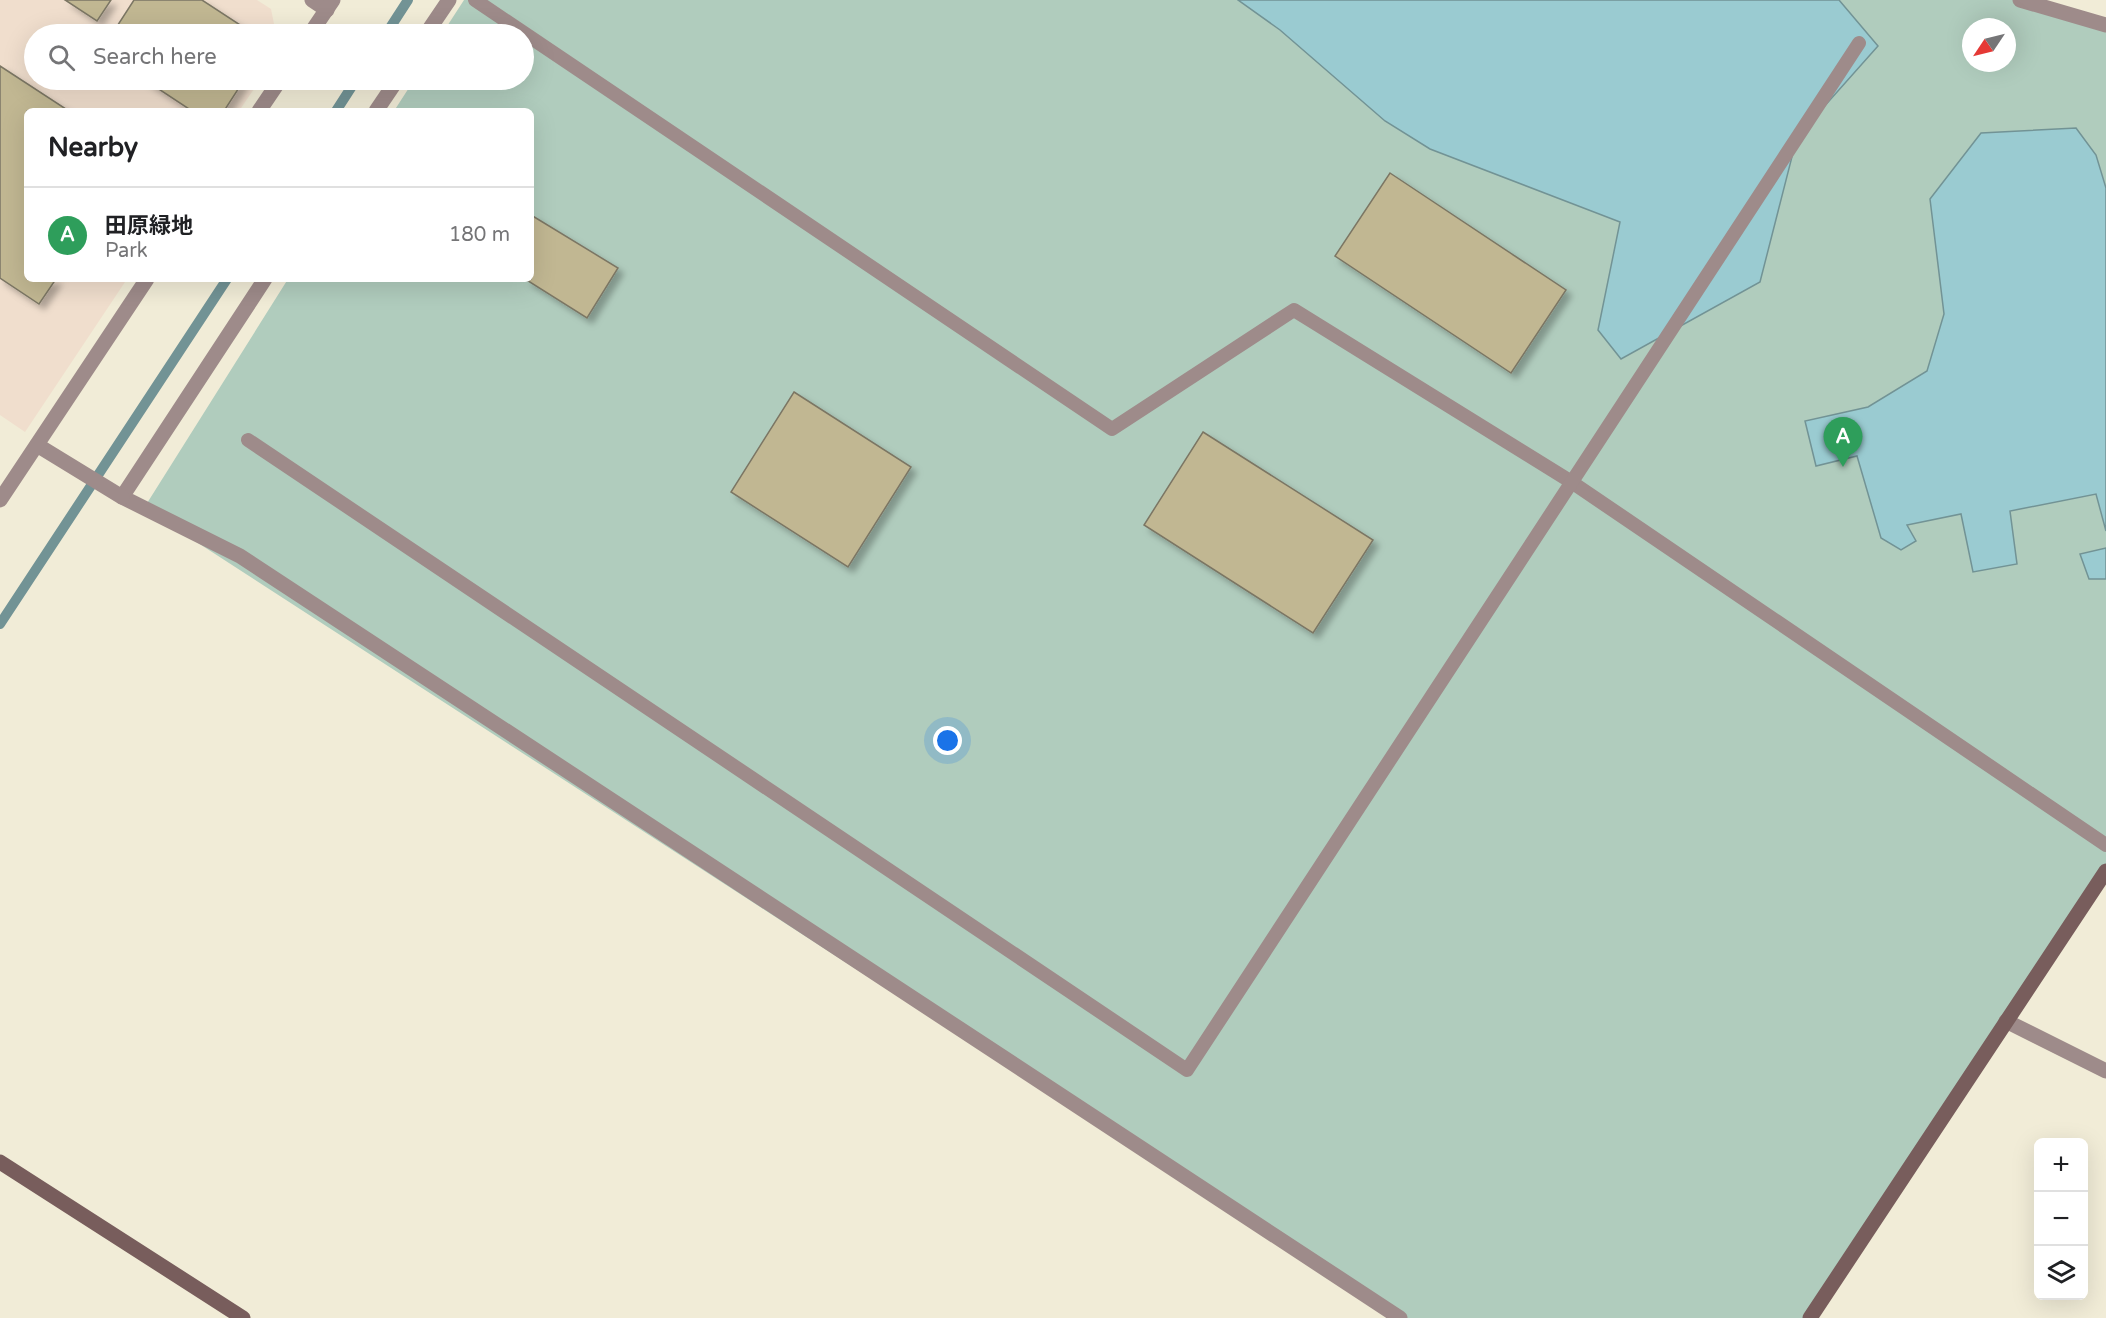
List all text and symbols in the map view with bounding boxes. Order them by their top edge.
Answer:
north arrow [1962,18,2016,72]
search box [24,24,534,90]
icon: search [45,41,78,74]
text: Search here [93,44,217,70]
text: Nearby [48,132,138,163]
text: 田原緑地 [105,213,193,239]
text: A [60,223,75,247]
text: 180 m [449,223,510,247]
text: Park [105,239,148,263]
pin: A [1824,418,1862,467]
your location [933,726,962,755]
map controls [2034,1138,2088,1300]
button: + [2034,1138,2088,1192]
button: − [2034,1192,2088,1246]
button: layers [2034,1246,2088,1300]

